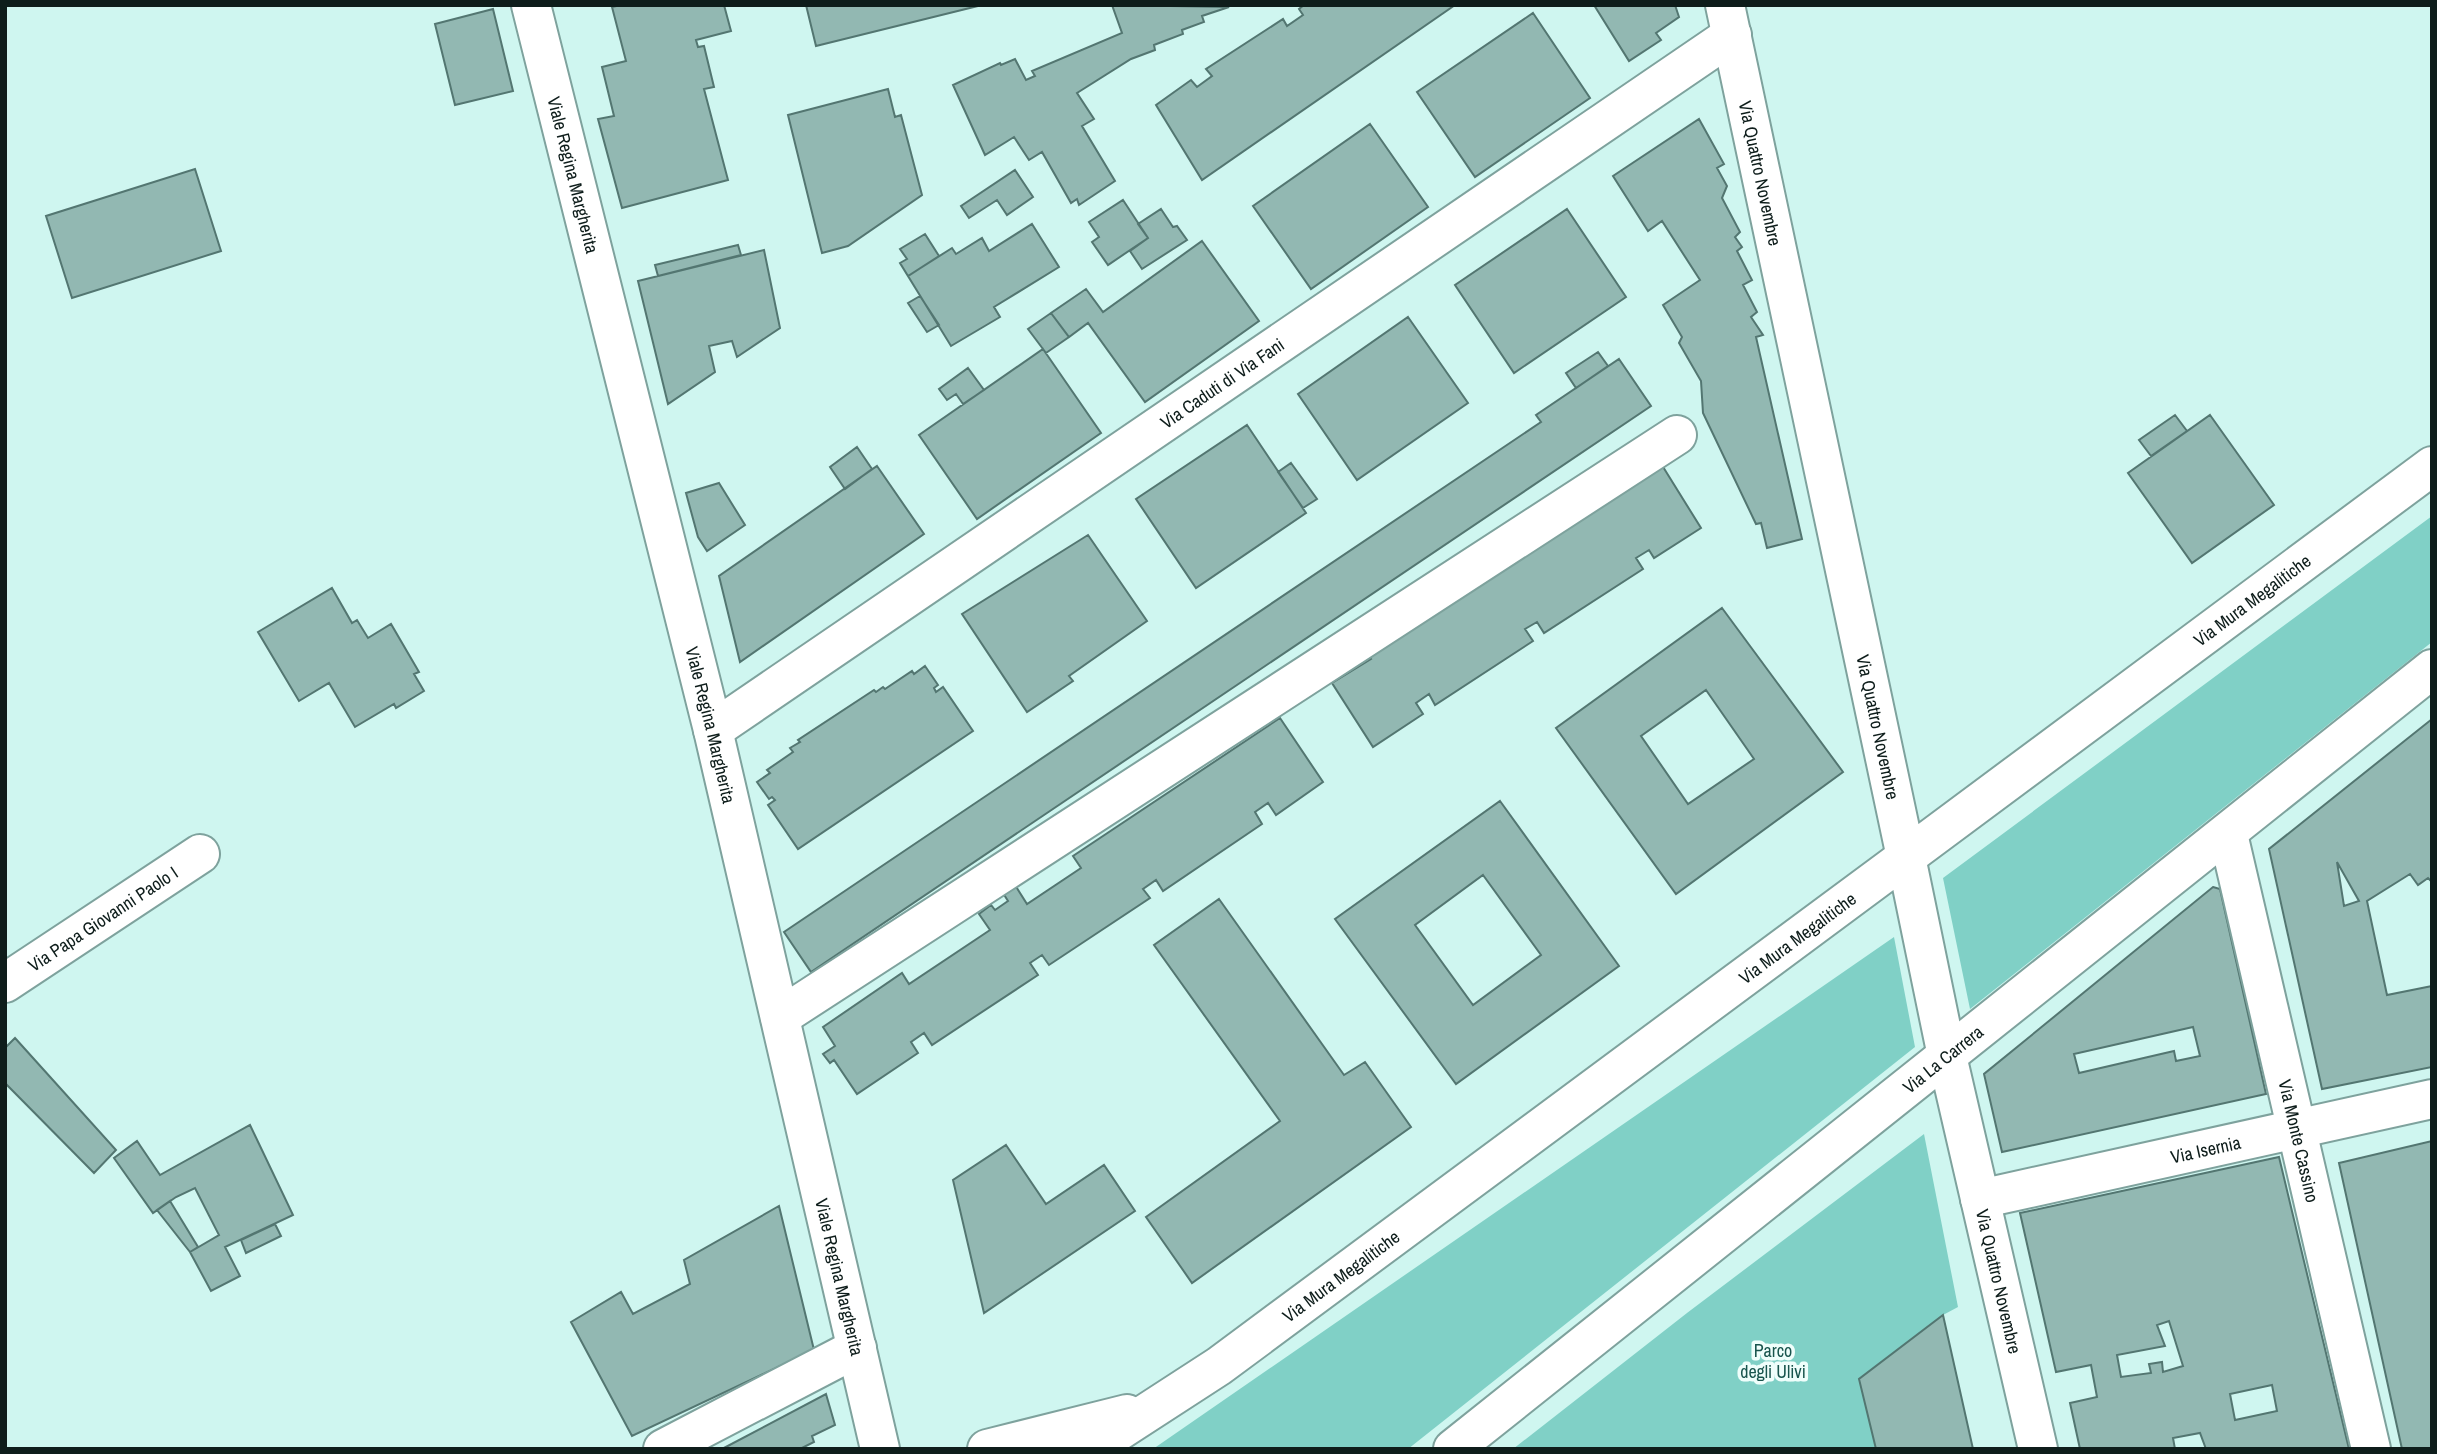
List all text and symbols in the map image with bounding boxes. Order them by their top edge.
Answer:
street label: Viale Regina Margherita [542,94,605,256]
street label: Via Quattro Novembre [1733,98,1788,248]
street label: Via Caduti di Via Fani [1155,332,1289,434]
street label: Via Mura Megalitiche [2188,548,2316,652]
street label: Viale Regina Margherita [680,644,742,806]
street label: Via Quattro Novembre [1851,652,1906,802]
street label: Via Papa Giovanni Paolo I [23,860,182,977]
street label: Via Mura Megalitiche [1733,886,1861,989]
street label: Via La Carrera [1897,1019,1988,1099]
street label: Via Monte Cassino [2273,1077,2326,1205]
street label: Via Isernia [2168,1129,2243,1169]
street label: Viale Regina Margherita [810,1196,870,1358]
street label: Via Quattro Novembre [1970,1207,2028,1356]
street label: Via Mura Megalitiche [1277,1224,1404,1328]
park label: Parco degli Ulivi [1740,1338,1806,1384]

